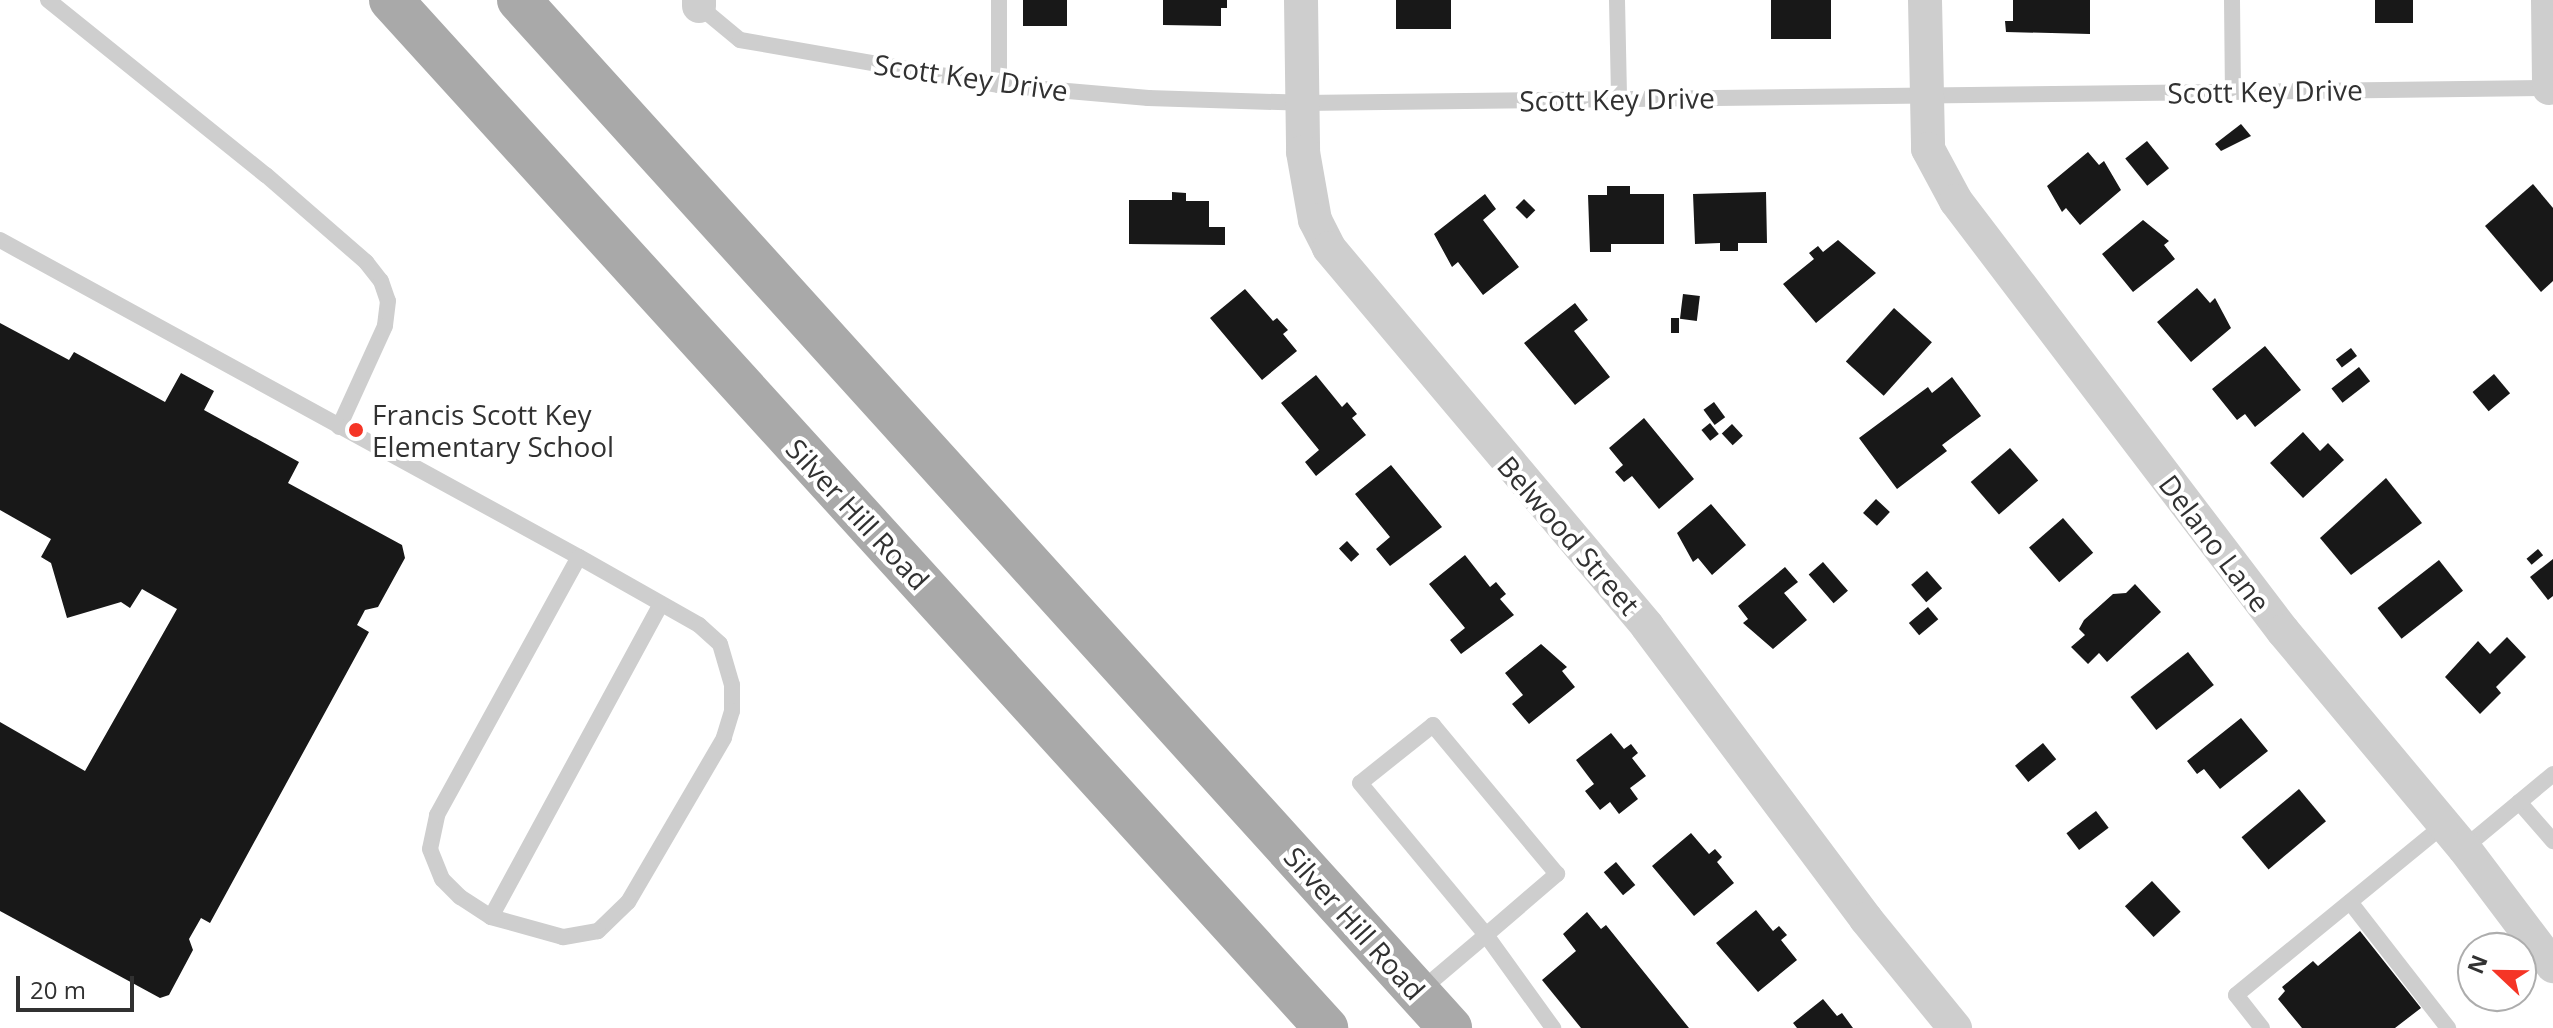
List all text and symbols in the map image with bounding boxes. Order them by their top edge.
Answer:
street label: Scott Key Drive [872,47,1070,107]
street label: Scott Key Drive [2167,72,2363,110]
street label: Scott Key Drive [1519,80,1715,118]
place label: Francis Scott Key Elementary School [372,397,614,463]
marker: Francis Scott Key Elementary School [347,421,365,439]
street label: Silver Hill Road [780,432,936,596]
street label: Belwood Street [1491,449,1647,621]
street label: Delano Lane [2153,468,2277,618]
street label: Silver Hill Road [1278,840,1432,1006]
north arrow [2457,932,2537,1012]
text: N [2459,950,2494,978]
scale bar [20,960,138,1010]
text: 20 m [30,973,86,1006]

